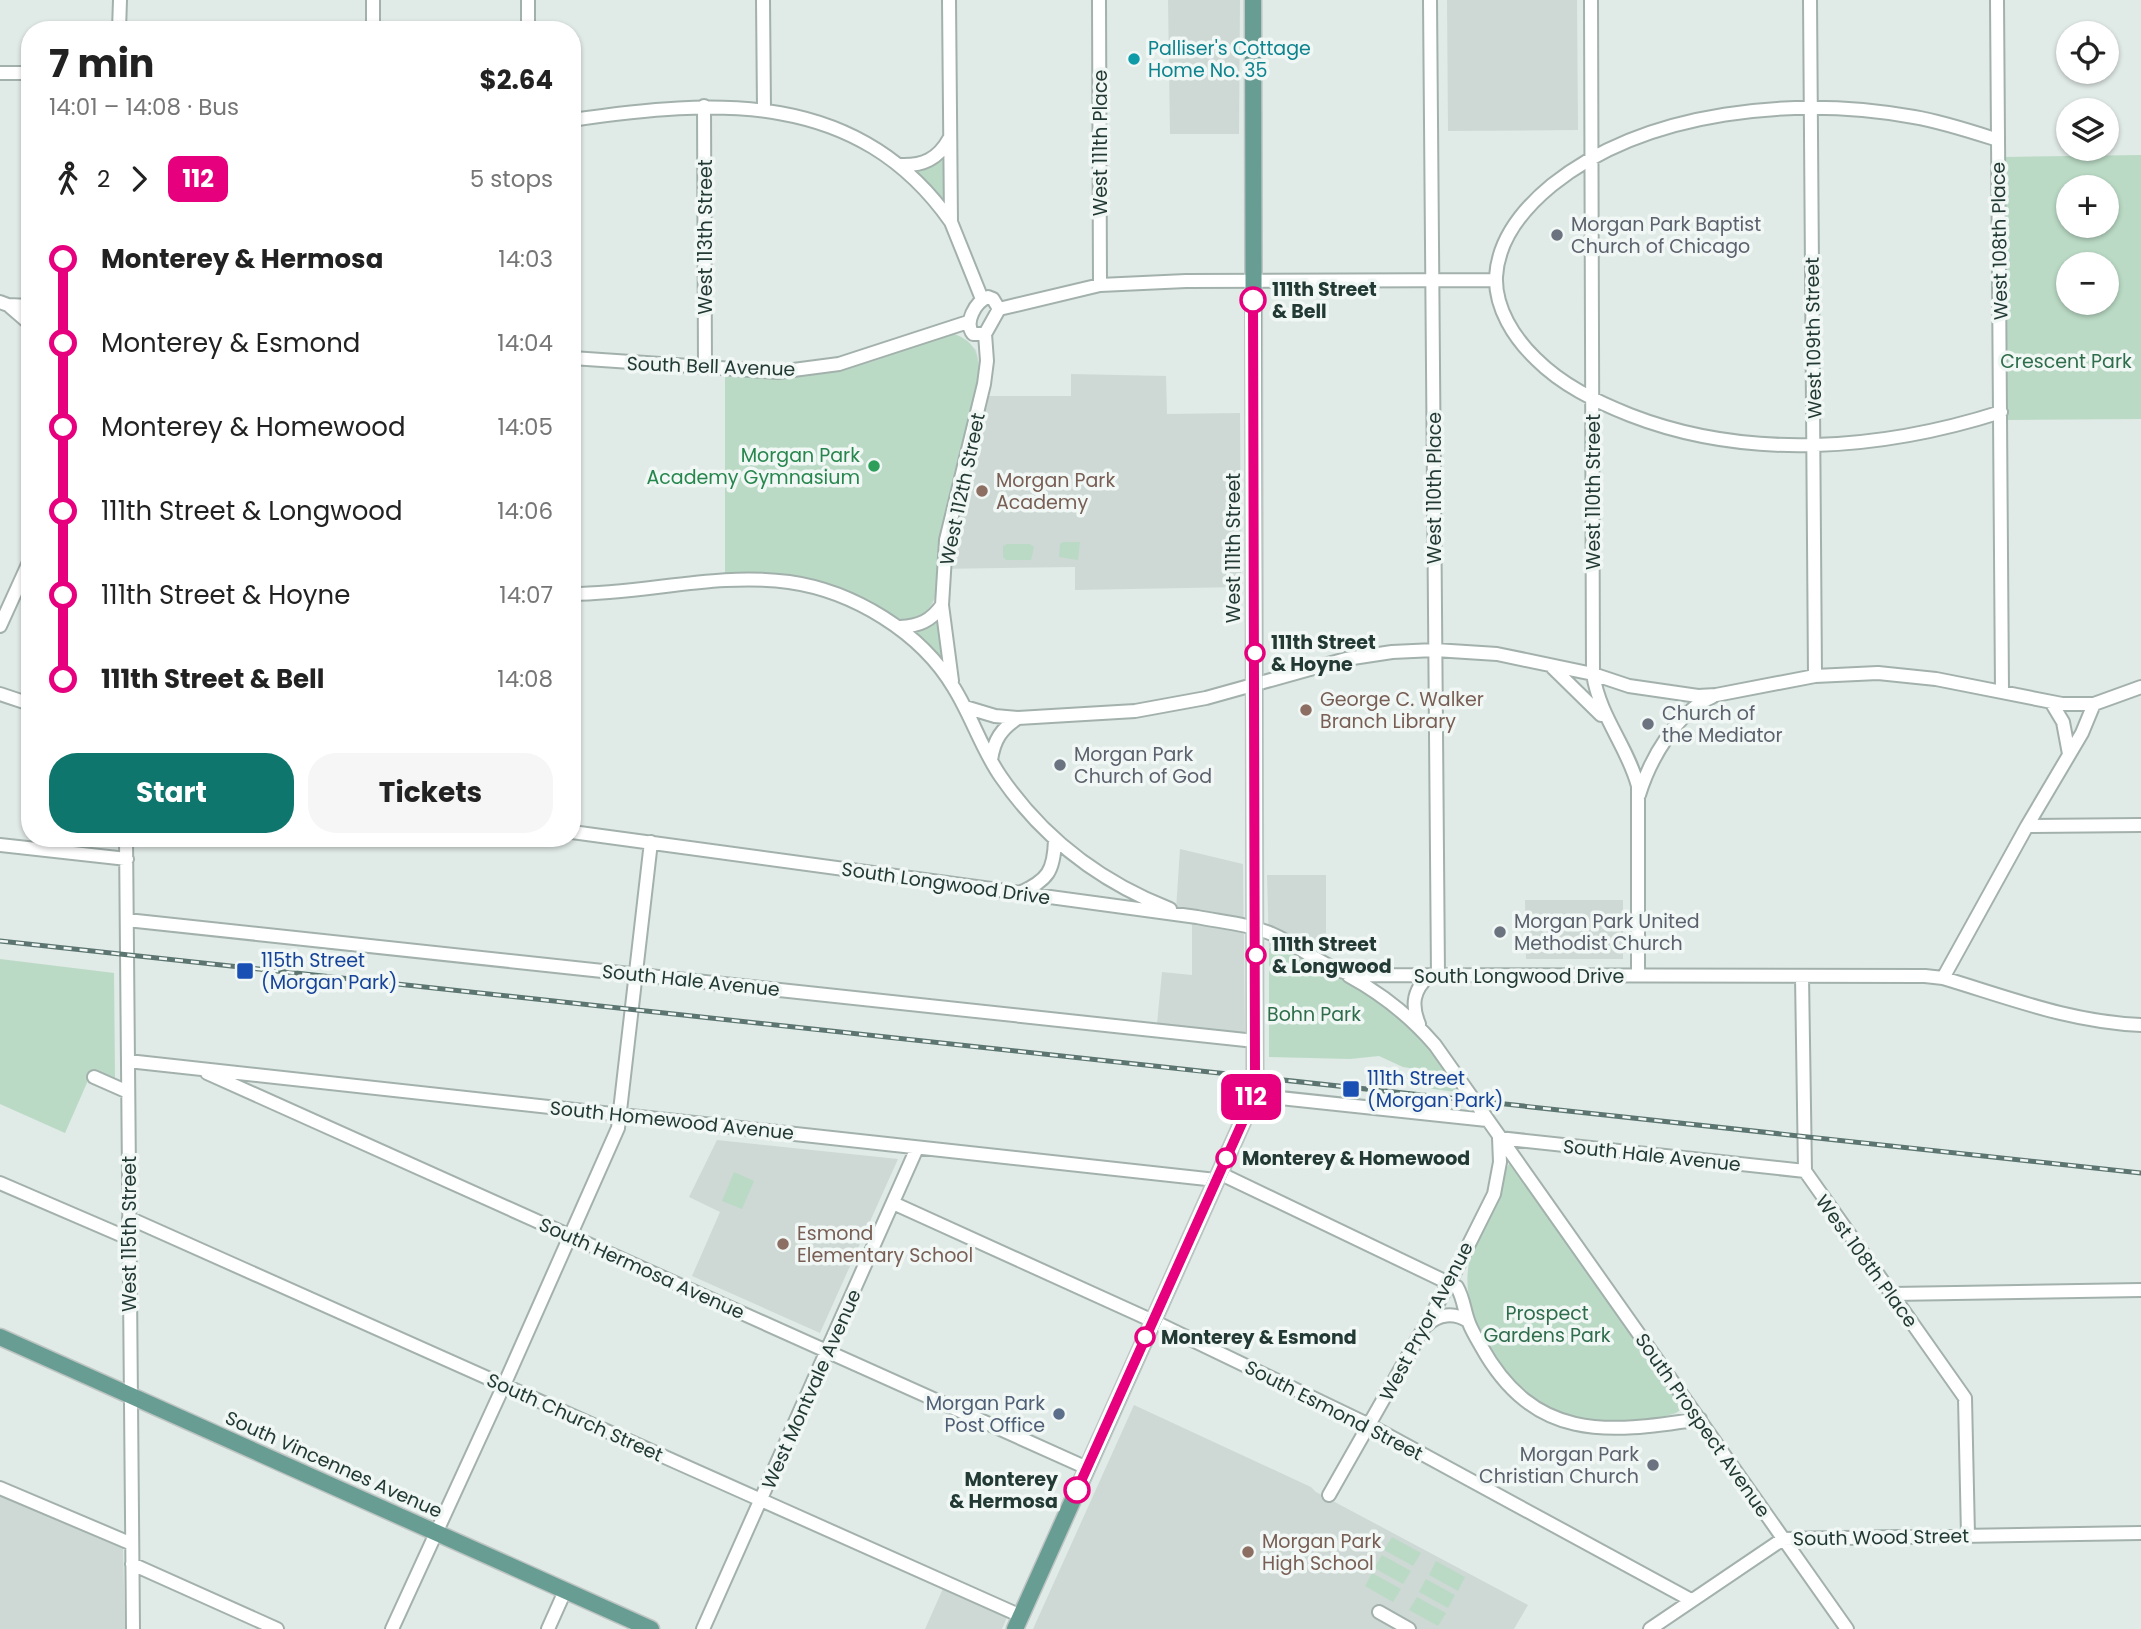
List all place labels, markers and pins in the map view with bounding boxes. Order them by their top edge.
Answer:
place label: Palliser's Cottage Home No. 35 [1148,35,1311,84]
marker: Palliser's Cottage Home No. 35 [1126,51,1142,67]
place label: Morgan Park Baptist Church of Chicago [1571,211,1761,260]
marker: Morgan Park Baptist Church of Chicago [1549,227,1565,243]
place label: 111th Street & Bell [1272,276,1377,325]
marker: 111th Street & Bell [1240,287,1266,313]
place label: Morgan Park Academy Gymnasium [646,442,860,491]
marker: Morgan Park Academy Gymnasium [866,458,882,474]
place label: Morgan Park Academy [996,467,1115,516]
marker: Morgan Park Academy [974,483,990,499]
place label: 111th Street & Hoyne [1271,629,1376,678]
marker: 111th Street & Hoyne [1245,643,1265,663]
place label: George C. Walker Branch Library [1320,686,1484,735]
place label: Church of the Mediator [1662,700,1783,749]
marker: George C. Walker Branch Library [1298,702,1314,718]
marker: Church of the Mediator [1640,716,1656,732]
place label: Morgan Park Church of God [1074,741,1212,790]
marker: Morgan Park Church of God [1052,757,1068,773]
place label: Morgan Park United Methodist Church [1514,908,1700,957]
marker: Morgan Park United Methodist Church [1492,924,1508,940]
place label: 111th Street & Longwood [1272,931,1392,980]
marker: 111th Street & Longwood [1246,945,1266,965]
place label: 115th Street (Morgan Park) [261,947,398,996]
marker: 115th Street (Morgan Park) [235,961,255,981]
place label: 111th Street (Morgan Park) [1367,1065,1504,1114]
marker: 111th Street (Morgan Park) [1341,1079,1361,1099]
place label: Monterey & Homewood [1242,1145,1470,1172]
marker: Monterey & Homewood [1216,1148,1236,1168]
place label: Esmond Elementary School [797,1220,973,1269]
marker: Esmond Elementary School [775,1236,791,1252]
place label: Monterey & Esmond [1161,1324,1357,1351]
marker: Monterey & Esmond [1135,1327,1155,1347]
place label: Morgan Park Post Office [926,1390,1045,1439]
marker: Morgan Park Post Office [1051,1406,1067,1422]
place label: Morgan Park Christian Church [1479,1441,1639,1490]
marker: Morgan Park Christian Church [1645,1457,1661,1473]
place label: Monterey & Hermosa [949,1466,1059,1515]
marker: Monterey & Hermosa [1064,1477,1090,1503]
place label: Morgan Park High School [1262,1528,1381,1577]
marker: Morgan Park High School [1240,1544,1256,1560]

